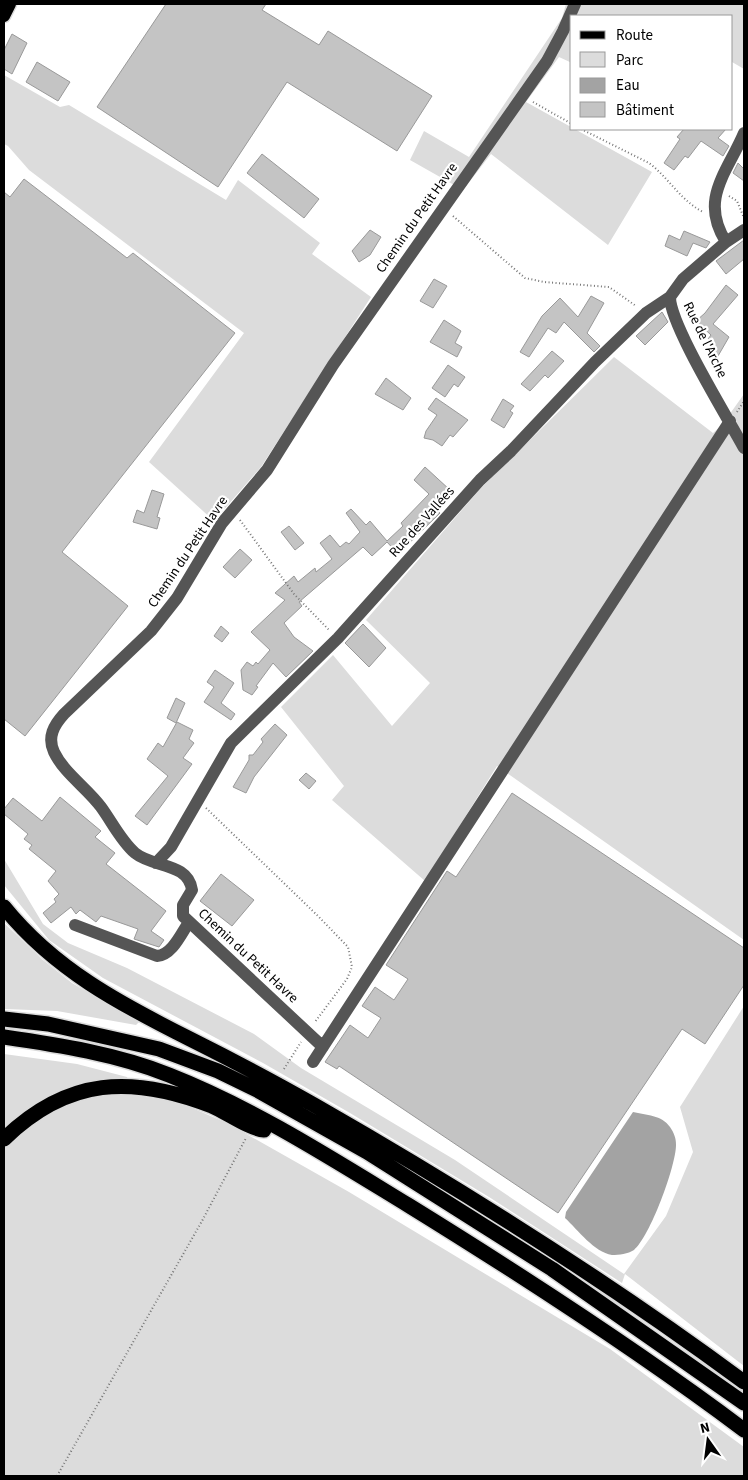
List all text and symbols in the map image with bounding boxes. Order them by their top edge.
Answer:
legend [570,15,733,130]
text: Route [616,25,653,46]
text: Parc [616,50,643,71]
text: Eau [616,75,640,96]
text: Bâtiment [616,100,674,121]
street label: Chemin du Petit Havre [371,159,463,277]
street label: Rue de l'Arche [678,299,732,381]
street label: Rue des Vallées [385,482,459,562]
street label: Chemin du Petit Havre [143,492,233,612]
street label: Chemin du Petit Havre [193,904,303,1008]
north arrow [683,1415,733,1465]
text: N [698,1418,712,1439]

